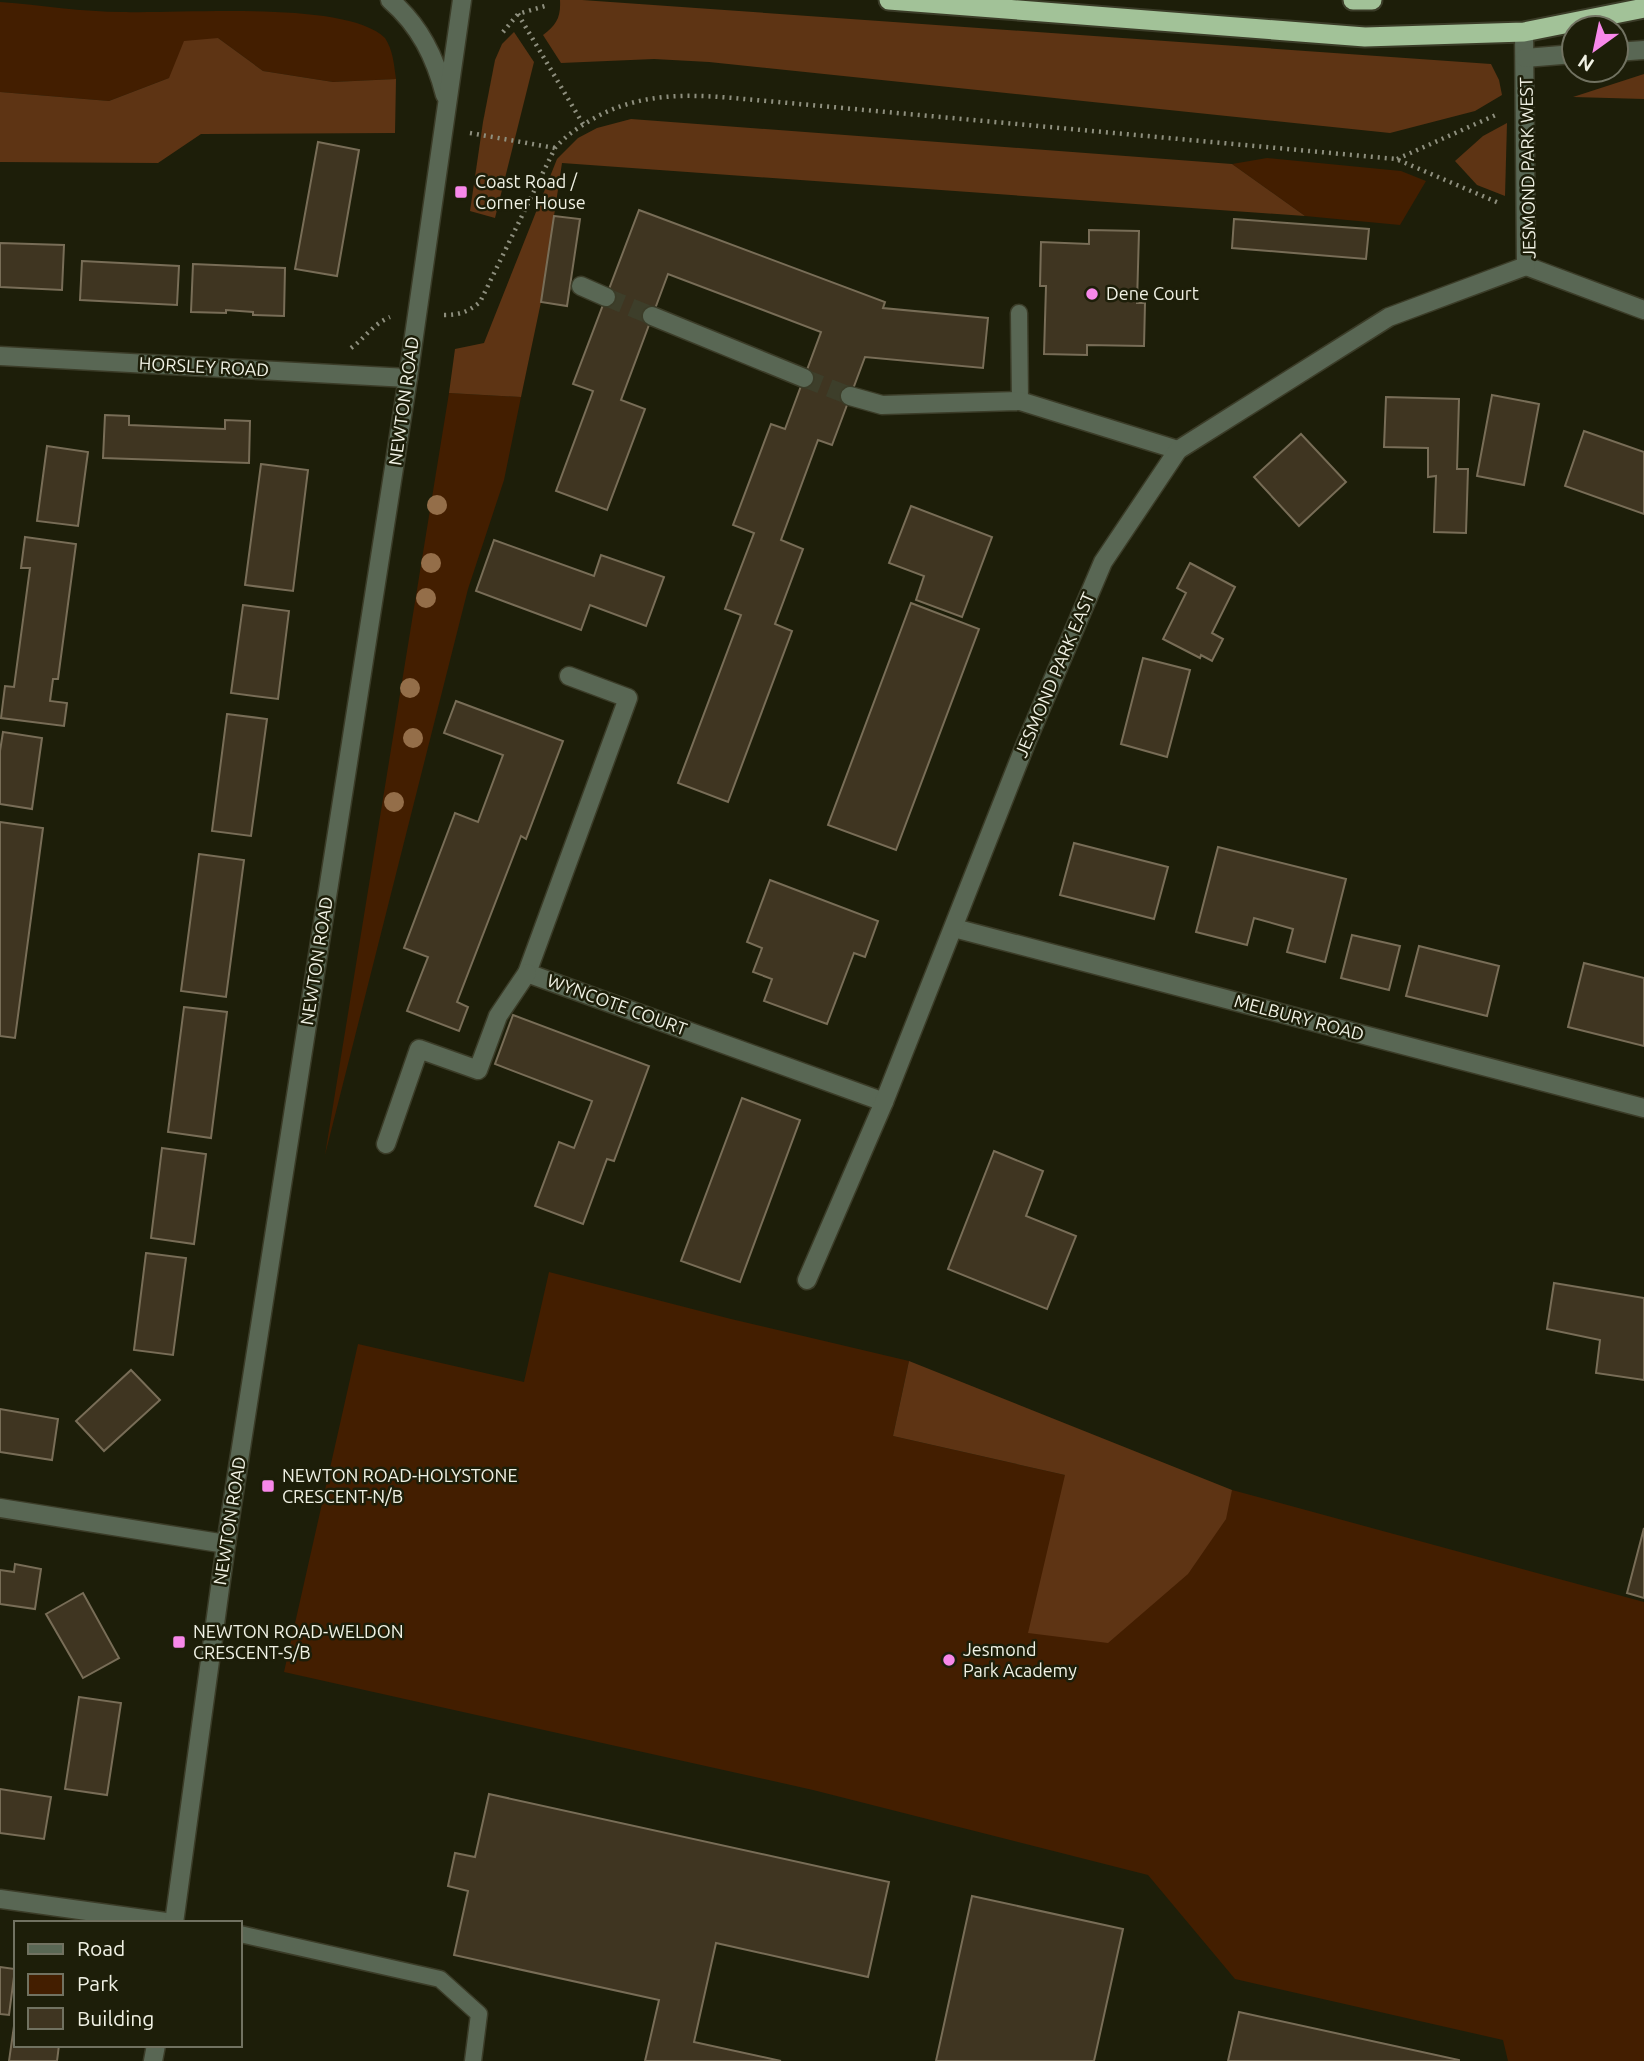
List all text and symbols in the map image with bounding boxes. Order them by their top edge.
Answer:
north arrow [1560,14,1630,84]
text: N [1574,50,1598,76]
street label: JESMOND PARK WEST [1515,77,1539,259]
place label: Coast Road / Corner House [475,171,586,212]
marker: Coast Road / Corner House [453,184,469,200]
place label: Dene Court [1106,283,1199,303]
marker: Dene Court [1084,286,1100,302]
street label: NEWTON ROAD [384,335,422,467]
street label: HORSLEY ROAD [138,353,270,379]
street label: JESMOND PARK EAST [1010,589,1098,760]
street label: NEWTON ROAD [296,895,336,1027]
street label: WYNCOTE COURT [545,969,690,1039]
street label: MELBURY ROAD [1232,990,1366,1044]
street label: NEWTON ROAD [209,1455,249,1587]
place label: NEWTON ROAD-HOLYSTONE CRESCENT-N/B [282,1465,517,1506]
marker: NEWTON ROAD-HOLYSTONE CRESCENT-N/B [260,1478,276,1494]
place label: NEWTON ROAD-WELDON CRESCENT-S/B [193,1621,404,1662]
marker: NEWTON ROAD-WELDON CRESCENT-S/B [171,1634,187,1650]
place label: Jesmond Park Academy [963,1639,1077,1680]
marker: Jesmond Park Academy [941,1652,957,1668]
legend [14,1921,242,2047]
text: Road [77,1936,125,1960]
text: Park [77,1971,119,1995]
text: Building [77,2006,154,2030]

